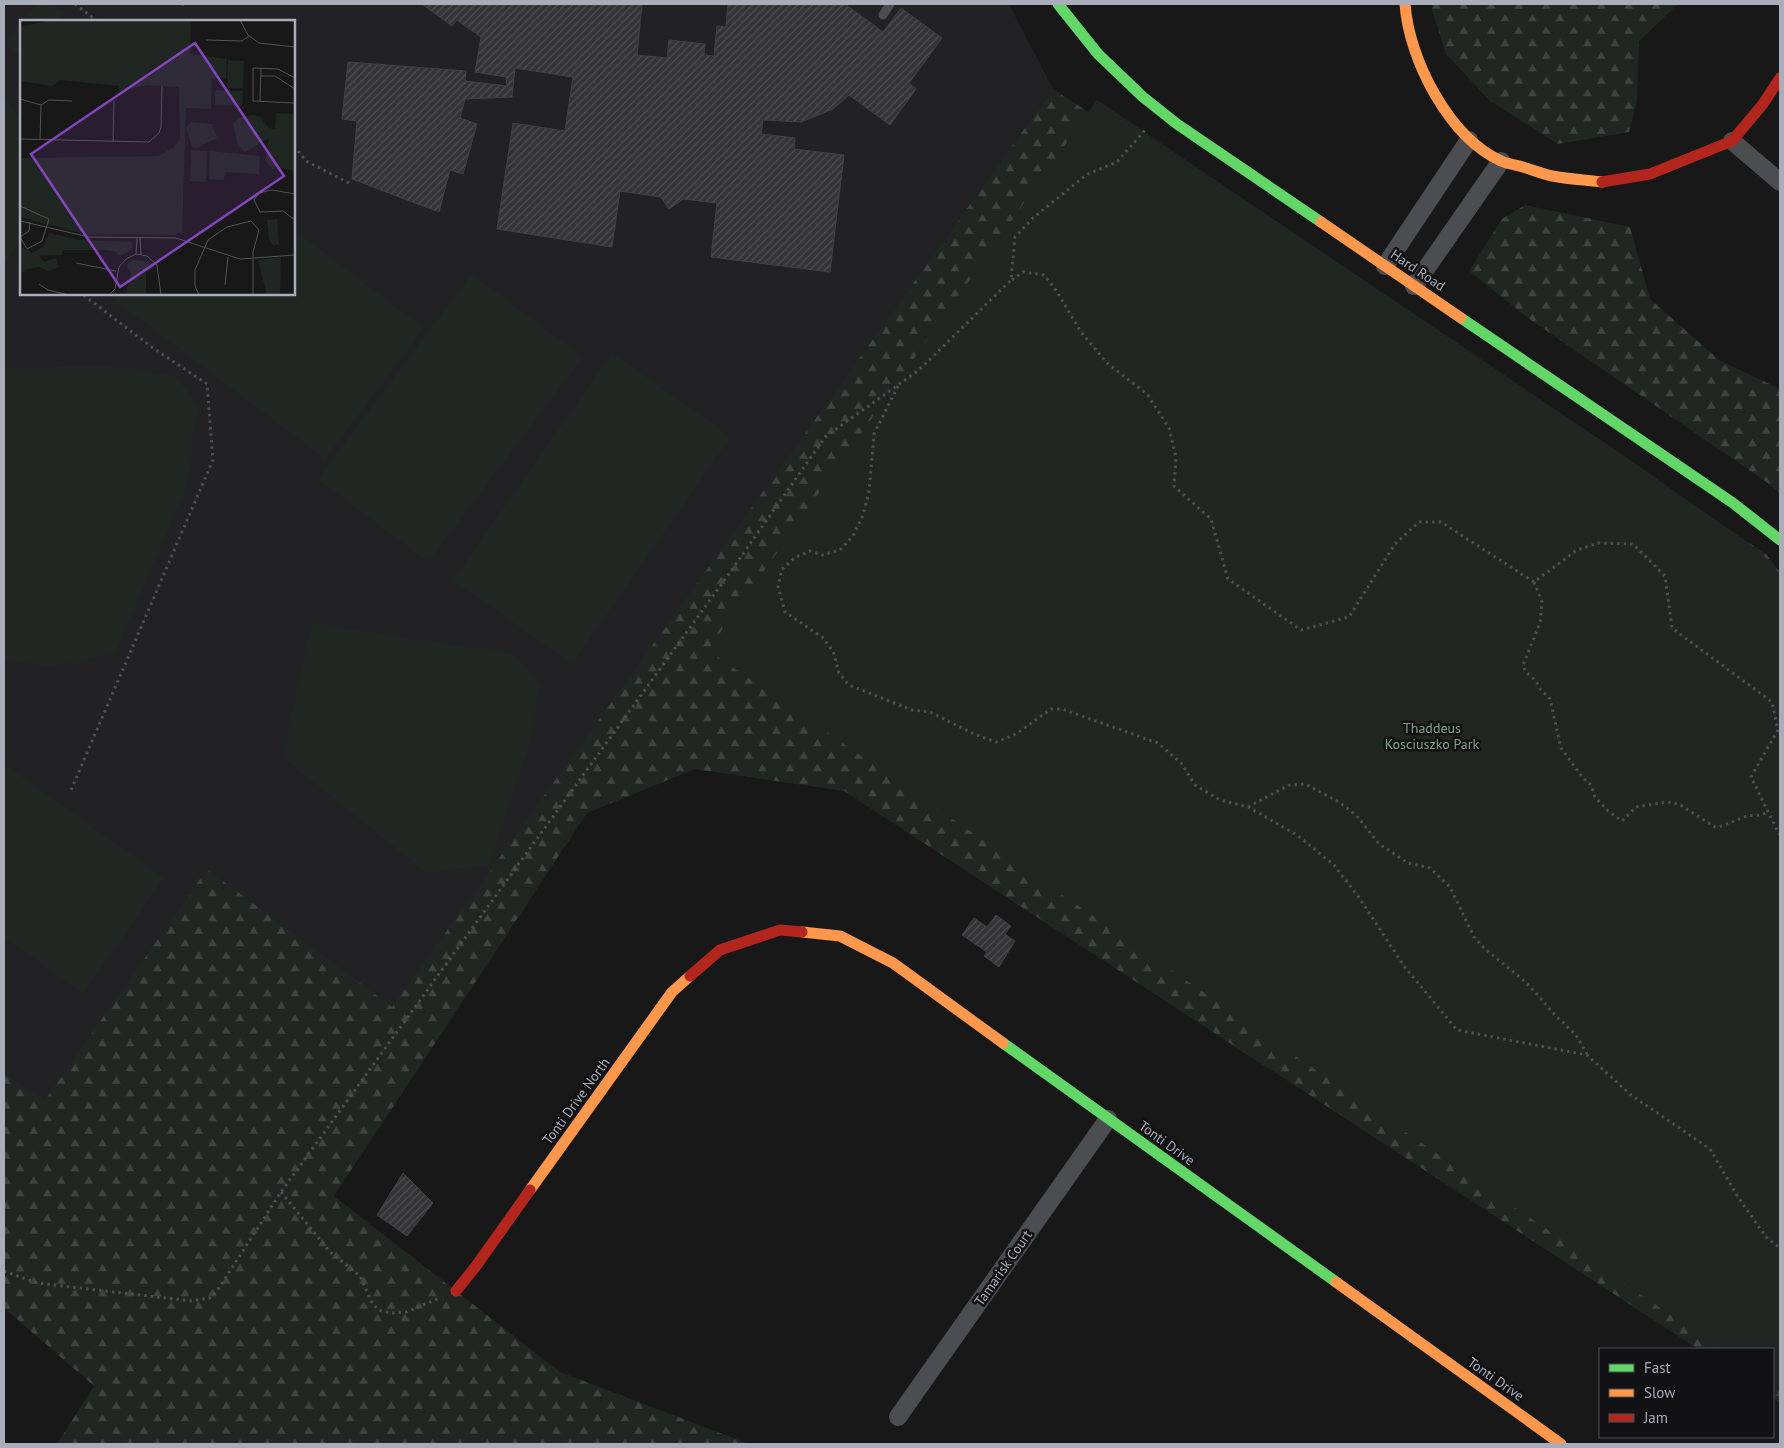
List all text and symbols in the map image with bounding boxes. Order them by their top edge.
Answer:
inset map [20,20,295,295]
street label: Hard Road [1387,245,1449,295]
park label: Thaddeus Kosciuszko Park [1385,719,1480,753]
street label: Tonti Drive North [538,1054,614,1148]
street label: Tonti Drive [1136,1117,1198,1169]
street label: Tamarisk Court [970,1226,1036,1309]
legend [1599,1348,1774,1438]
street label: Tonti Drive [1464,1353,1528,1405]
text: Fast [1644,1358,1671,1377]
text: Slow [1644,1383,1675,1402]
text: Jam [1643,1408,1668,1427]

